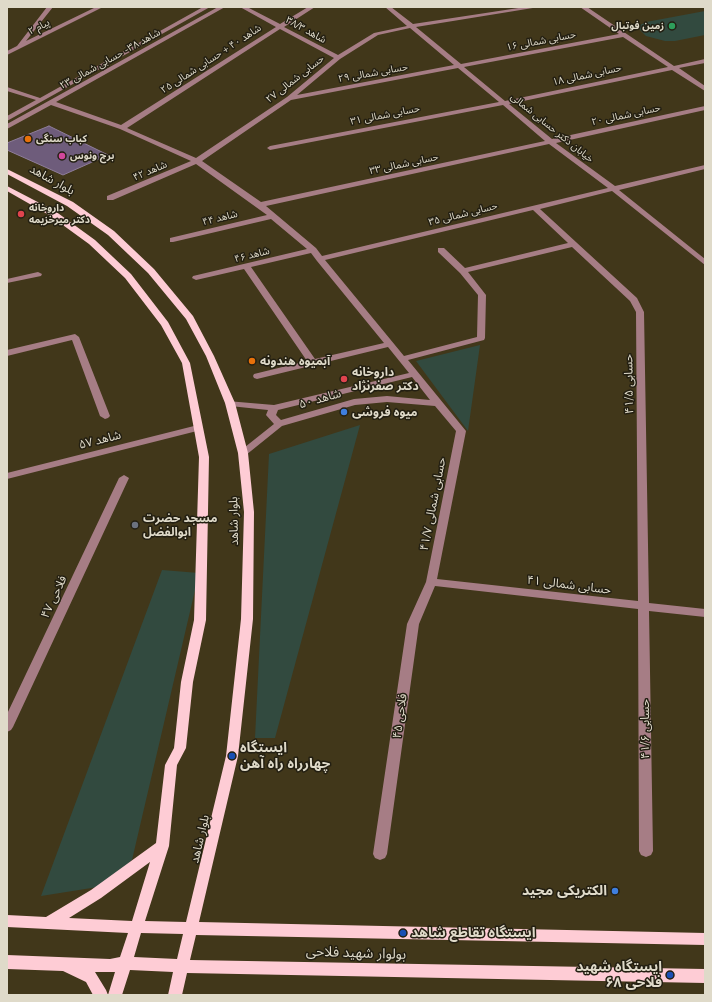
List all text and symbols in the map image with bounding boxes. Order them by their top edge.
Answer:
street label: شاهد ۳۸/۳ [284,14,328,46]
street label: پیام ۲ [26,16,52,38]
place label: زمین فوتبال [611,20,664,32]
marker: زمین فوتبال [667,21,677,31]
street label: شاهد ۴۰ + حسابی شمالی ۲۵ [158,22,264,96]
street label: شاهد ۳۸- حسابی شمالی ۲۳ [58,26,162,92]
street label: حسابی شمالی ۱۶ [505,28,577,54]
street label: حسابی شمالی ۲۷ [264,53,326,105]
street label: حسابی شمالی ۲۹ [337,61,409,85]
street label: حسابی شمالی ۱۸ [551,62,623,88]
street label: خیابان دکتر حسابی شمالی [508,91,596,165]
street label: حسابی شمالی ۳۱ [349,102,421,128]
street label: حسابی شمالی ۲۰ [590,102,662,128]
place label: کباب سنگی [36,133,87,145]
marker: کباب سنگی [23,134,33,144]
place label: برج ونوس [70,150,114,162]
marker: برج ونوس [57,151,67,161]
street label: حسابی شمالی ۳۳ [368,151,440,177]
street label: شاهد ۴۲ [131,158,169,184]
street label: بلوار شاهد [27,162,77,198]
street label: حسابی شمالی ۳۵ [427,200,499,228]
place label: داروخانه دکتر میرخزیمه [29,202,90,226]
street label: شاهد ۴۴ [201,208,239,228]
marker: داروخانه دکتر میرخزیمه [16,209,26,219]
street label: شاهد ۴۶ [233,245,271,265]
place label: آبمیوه هندونه [260,354,330,368]
street label: حسابی ۴۱/۵ [621,354,637,414]
marker: آبمیوه هندونه [247,356,257,366]
place label: داروخانه دکتر صفرنژاد [352,365,419,393]
marker: داروخانه دکتر صفرنژاد [339,374,349,384]
street label: شاهد ۵۰ [297,386,343,412]
place label: میوه فروشی [352,405,418,419]
marker: میوه فروشی [339,407,349,417]
street label: شاهد ۵۷ [77,428,123,452]
street label: حسابی شمالی ۴۱/۷ [417,456,449,552]
street label: بلوار شاهد [226,496,242,546]
place label: مسجد حضرت ابوالفضل [143,511,217,539]
marker: مسجد حضرت ابوالفضل [130,520,140,530]
street label: فلاحی ۴۷ [38,573,70,621]
street label: حسابی شمالی ۴۱ [526,573,612,597]
street label: فلاحی ۴۵ [390,693,410,739]
street label: حسابی ۴۱/۶ [638,699,652,759]
place label: ایستگاه چهارراه راه آهن [240,740,330,772]
marker: ایستگاه چهارراه راه آهن [227,751,237,761]
street label: بلوار شاهد [187,813,213,865]
place label: الکتریکی مجید [522,883,607,899]
marker: الکتریکی مجید [610,886,620,896]
place label: ایستگاه تقاطع شاهد [411,925,536,941]
marker: ایستگاه تقاطع شاهد [398,928,408,938]
street label: بولوار شهید فلاحی [306,943,406,963]
place label: ایستگاه شهید فلاحی ۶۸ [576,959,662,992]
marker: ایستگاه شهید فلاحی ۶۸ [665,970,675,980]

